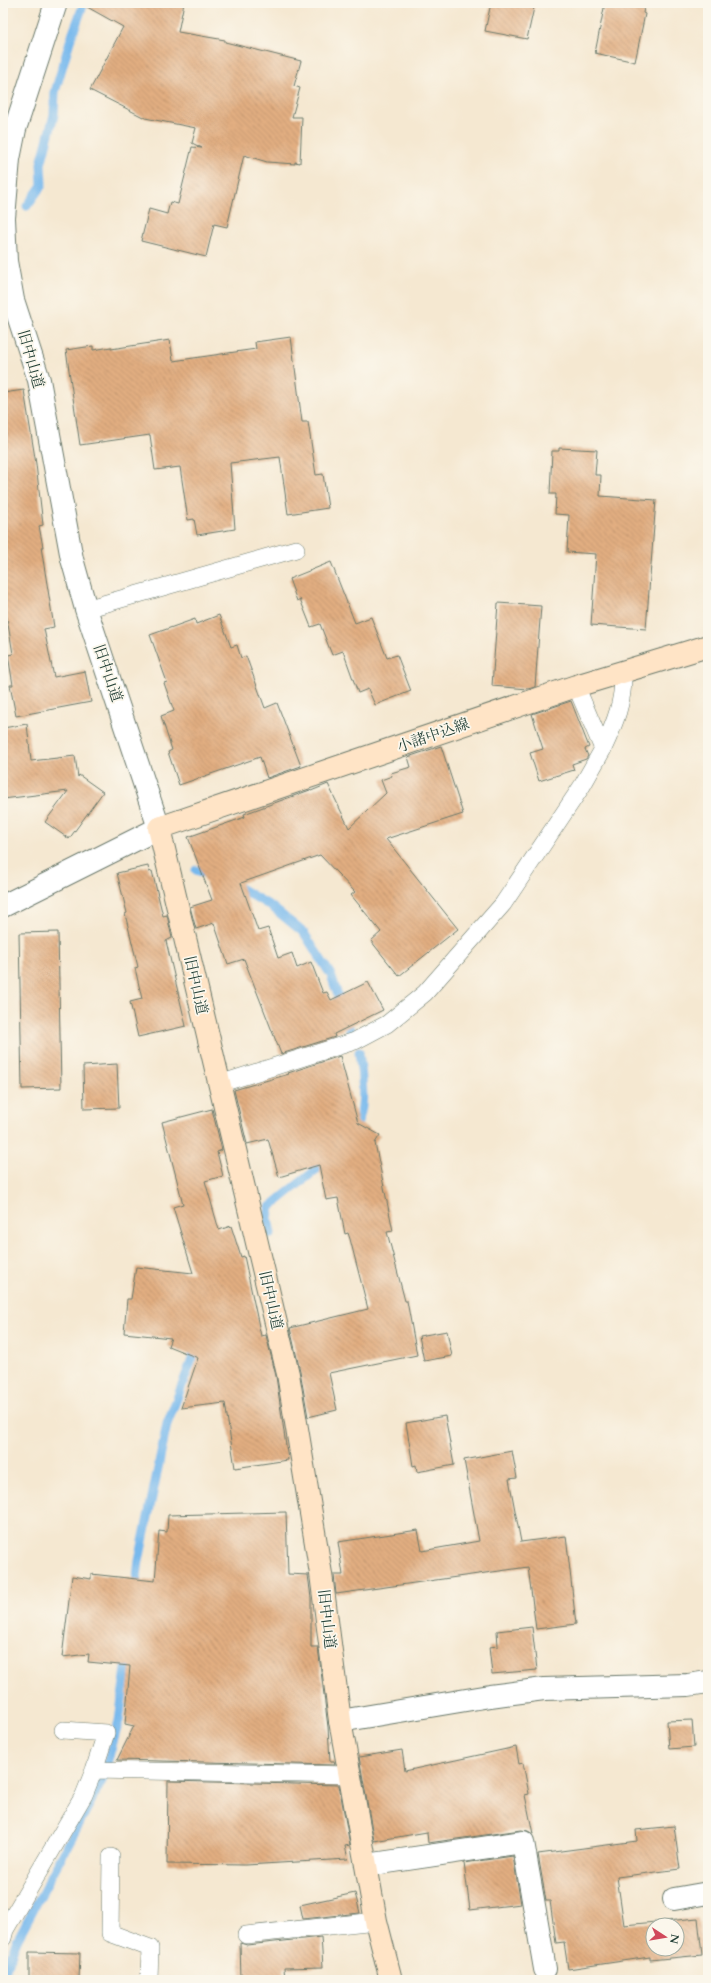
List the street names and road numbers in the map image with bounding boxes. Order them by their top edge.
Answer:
street label: 旧中山道 [13,327,49,391]
street label: 旧中山道 [89,641,127,705]
street label: 小諸中込線 [394,713,472,757]
street label: 旧中山道 [180,954,212,1016]
street label: 旧中山道 [255,1269,287,1331]
street label: 旧中山道 [313,1588,341,1650]

